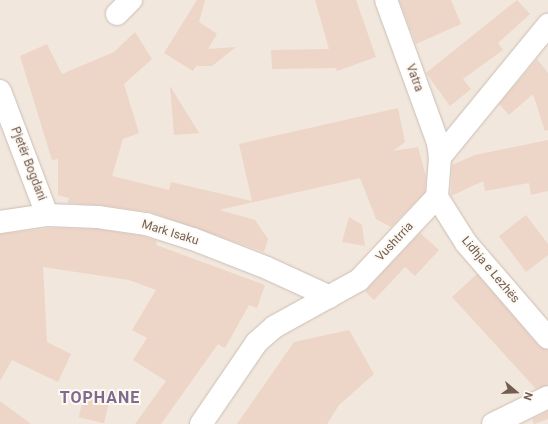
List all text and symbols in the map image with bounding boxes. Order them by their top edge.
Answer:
street label: Vatra [402,62,426,94]
street label: Pjetër Bogdani [7,125,49,203]
street label: Mark Isaku [140,218,200,248]
street label: Vushtrria [373,219,417,265]
street label: Lidhja e Lezhës [458,234,522,306]
north arrow [496,372,536,412]
district label: TOPHANE [60,388,140,408]
text: N [520,390,535,402]

